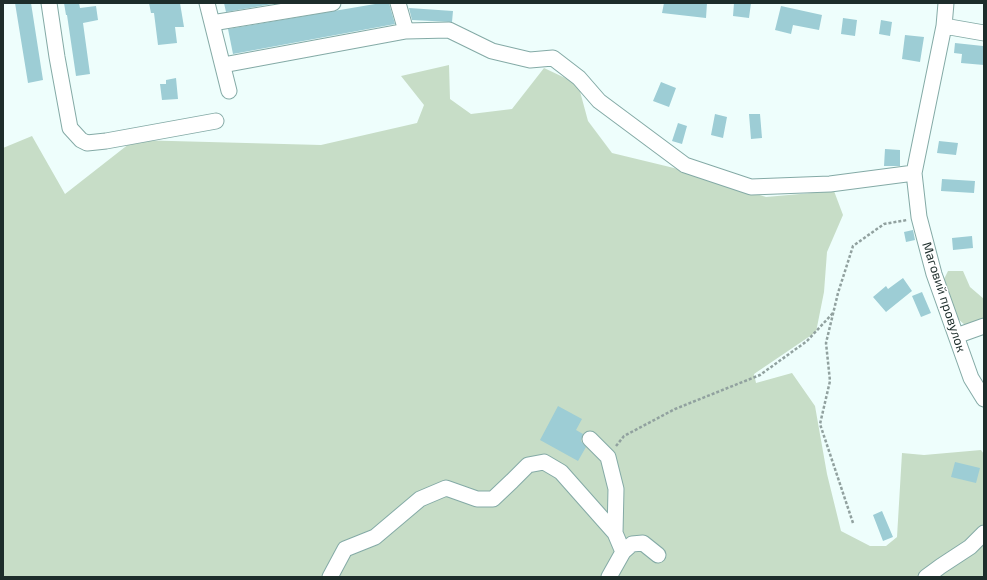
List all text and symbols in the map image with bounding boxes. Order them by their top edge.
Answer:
street label: Маговий провулок [919,240,969,354]

